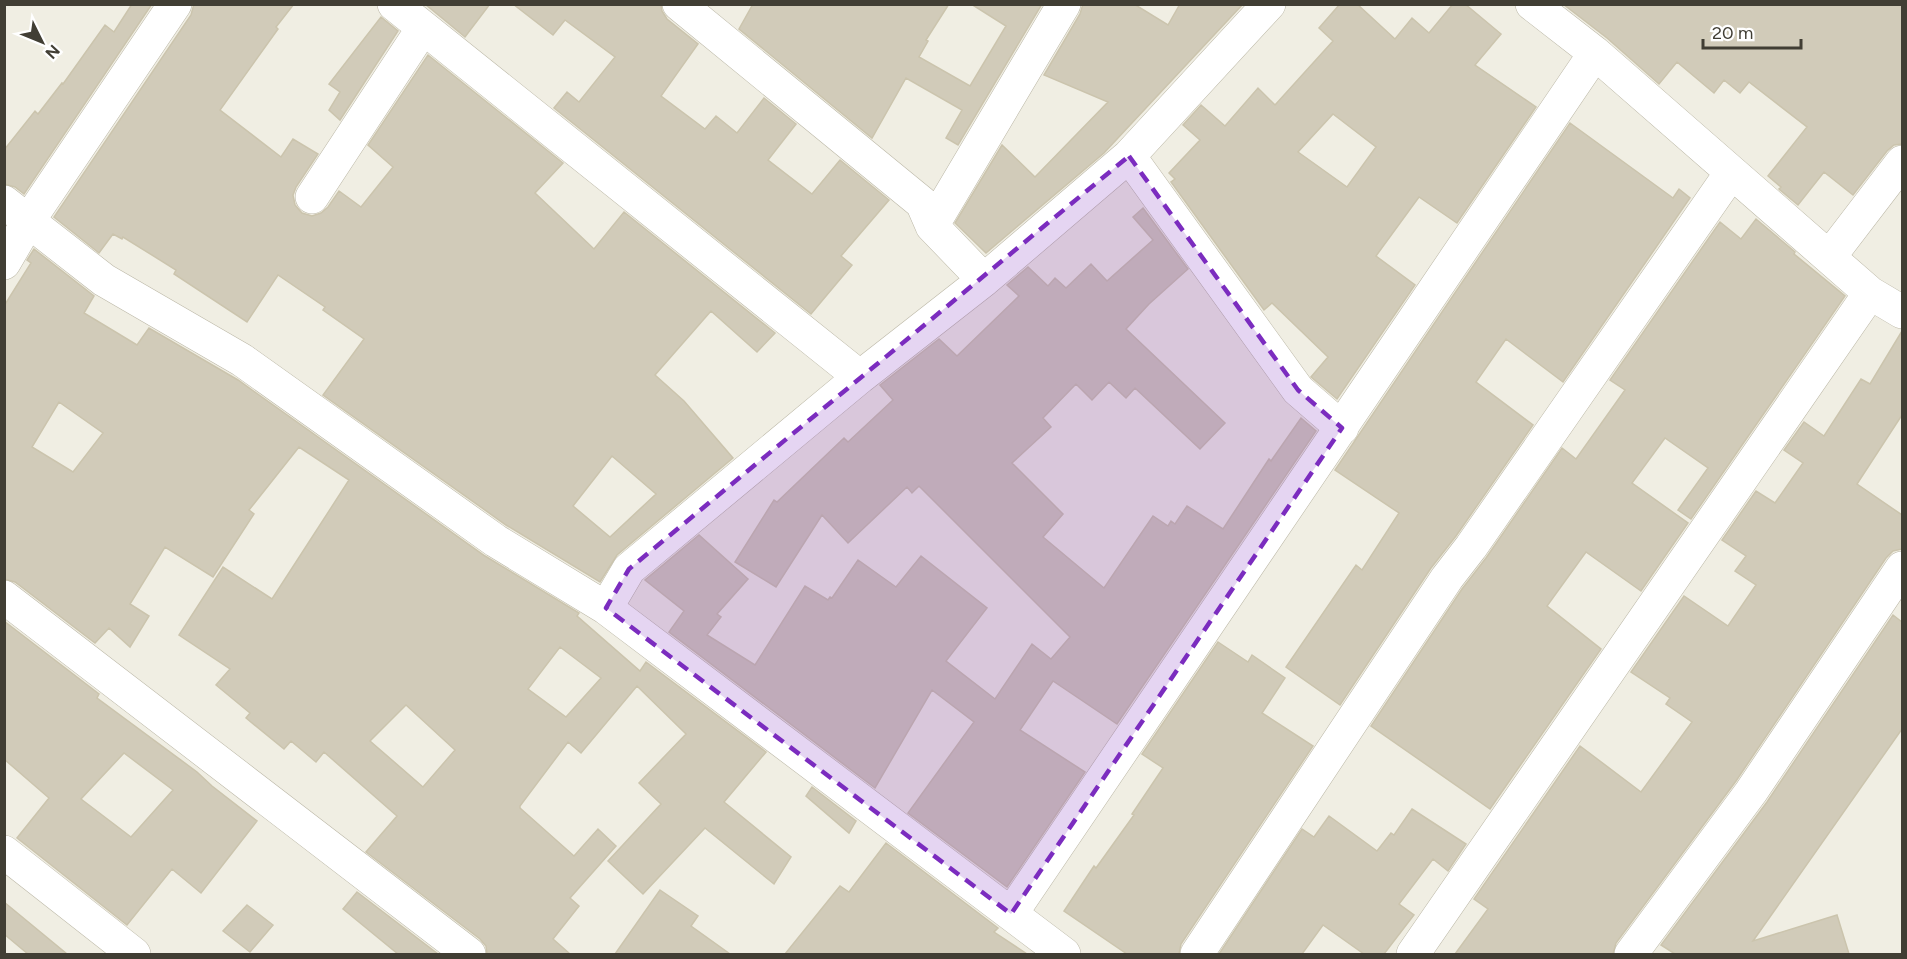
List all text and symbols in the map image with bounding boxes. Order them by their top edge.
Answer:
north arrow [12,12,72,72]
scale bar [1703,12,1800,50]
text: 20 m [1712,22,1753,44]
text: N [41,41,64,63]

